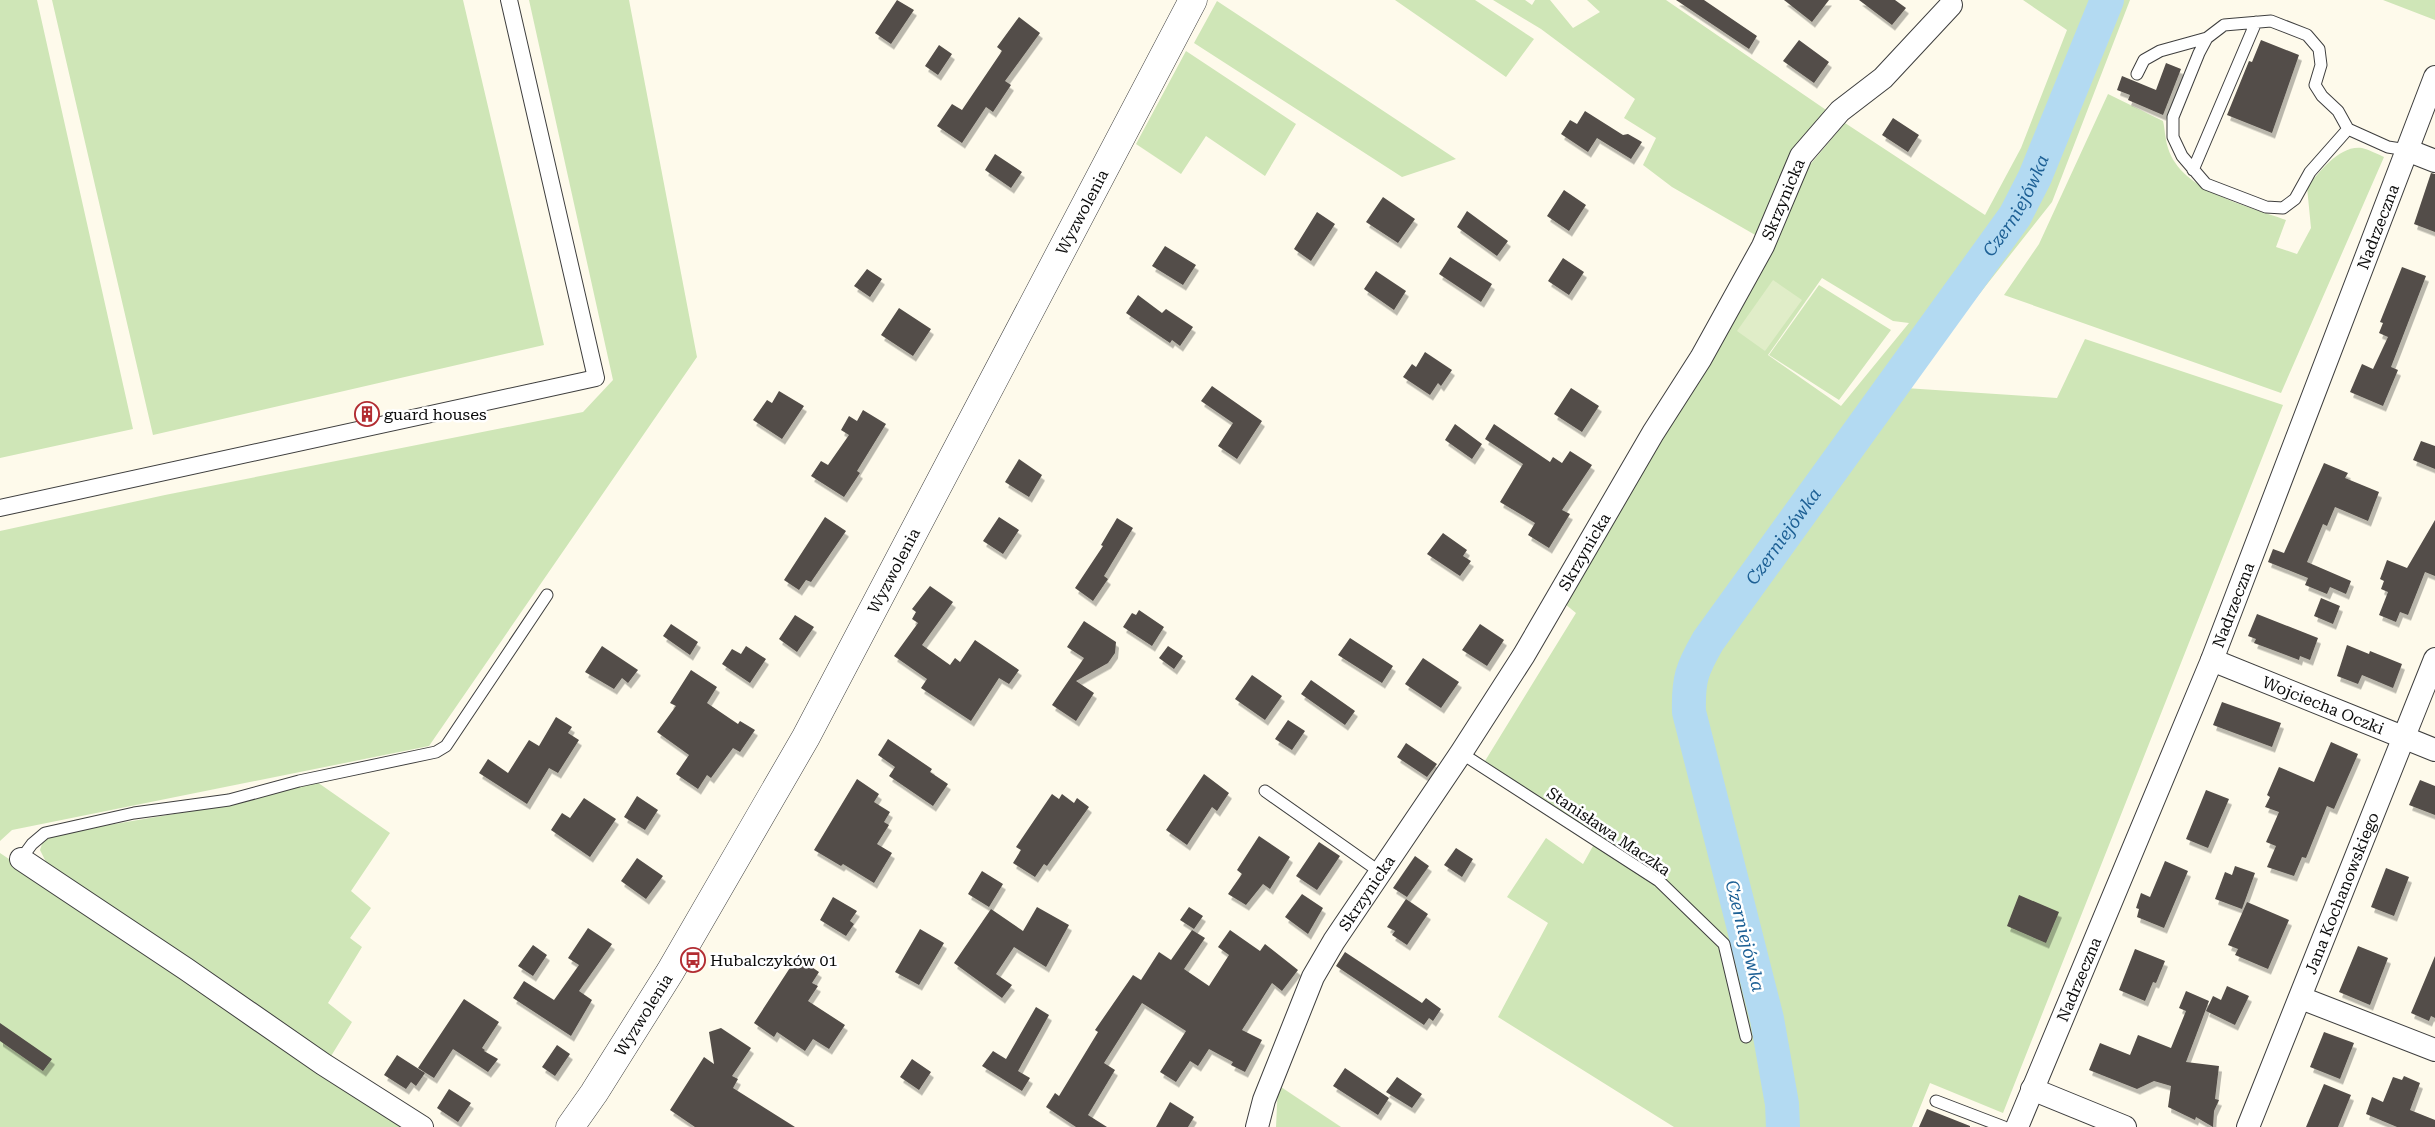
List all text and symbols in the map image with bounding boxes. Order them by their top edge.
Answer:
water label: Czerniejówka [1978,151,2053,260]
street label: Skrzynicka [1758,156,1809,243]
street label: Wyzwolenia [1052,166,1112,258]
street label: Nadrzeczna [2353,181,2403,272]
building icon: guard houses [354,401,380,427]
place label: guard houses [384,405,487,424]
water label: Czerniejówka [1741,484,1825,589]
street label: Skrzynicka [1555,509,1615,594]
street label: Wyzwolenia [864,525,924,617]
street label: Nadrzeczna [2209,560,2259,650]
street label: Wojciecha Oczki [2259,672,2387,738]
street label: Stanisława Maczka [1543,783,1674,880]
street label: Jana Kochanowskiego [2301,809,2383,977]
street label: Skrzynicka [1335,852,1399,934]
water label: Czerniejówka [1721,878,1770,994]
street label: Nadrzeczna [2053,934,2105,1025]
bus stop icon: Hubalczyków 01 [680,947,706,973]
place label: Hubalczyków 01 [710,951,837,970]
street label: Wyzwolenia [611,970,677,1060]

